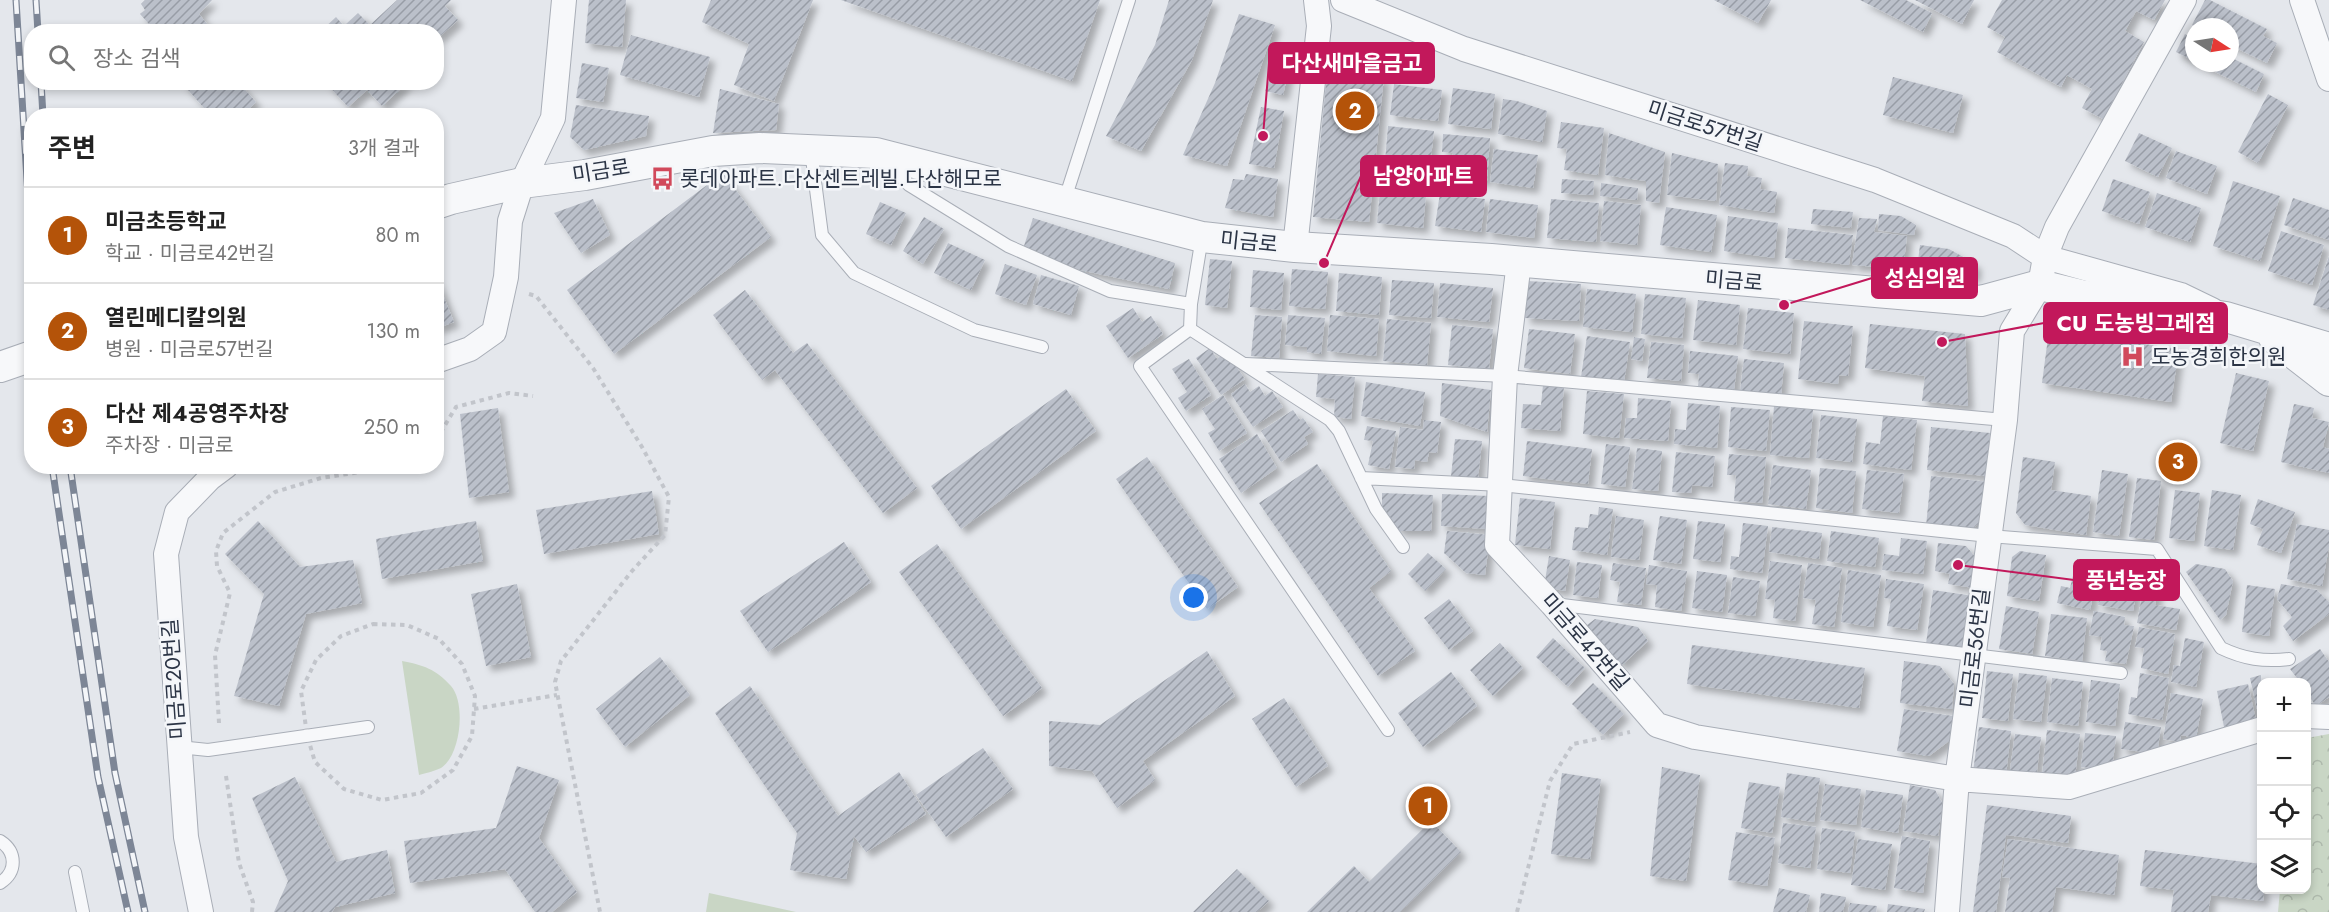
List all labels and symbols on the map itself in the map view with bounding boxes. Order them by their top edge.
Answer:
north arrow [2185,18,2239,72]
callout: 다산새마을금고 [1269,43,1434,83]
text: 다산새마을금고 [1281,47,1423,79]
pin: 2 [1336,88,1374,134]
street label: 미금로57번길 [1644,93,1766,159]
street label: 미금로 [570,152,632,190]
callout: 남양아파트 [1361,156,1486,196]
text: 남양아파트 [1372,160,1474,192]
place label: 롯데아파트.다산센트레빌.다산해모로 [680,164,1002,194]
bus stop icon: 롯데아파트.다산센트레빌.다산해모로 [649,166,675,192]
street label: 미금로 [1219,224,1279,260]
callout: 성심의원 [1872,258,1977,298]
text: 성심의원 [1885,262,1965,294]
street label: 미금로 [1704,264,1764,298]
callout: CU 도농빙그레점 [2044,303,2227,343]
text: CU 도농빙그레점 [2057,307,2215,339]
place label: 도농경희한의원 [2151,342,2286,372]
hospital icon: 도농경희한의원 [2120,344,2146,370]
pin: 3 [2158,440,2198,484]
callout: 풍년농장 [2074,560,2179,600]
text: 풍년농장 [2086,564,2166,596]
your location [1179,583,1208,612]
street label: 미금로56번길 [1953,586,1997,710]
street label: 미금로42번길 [1534,587,1636,697]
street label: 미금로20번길 [155,618,193,740]
pin: 1 [1408,784,1448,828]

